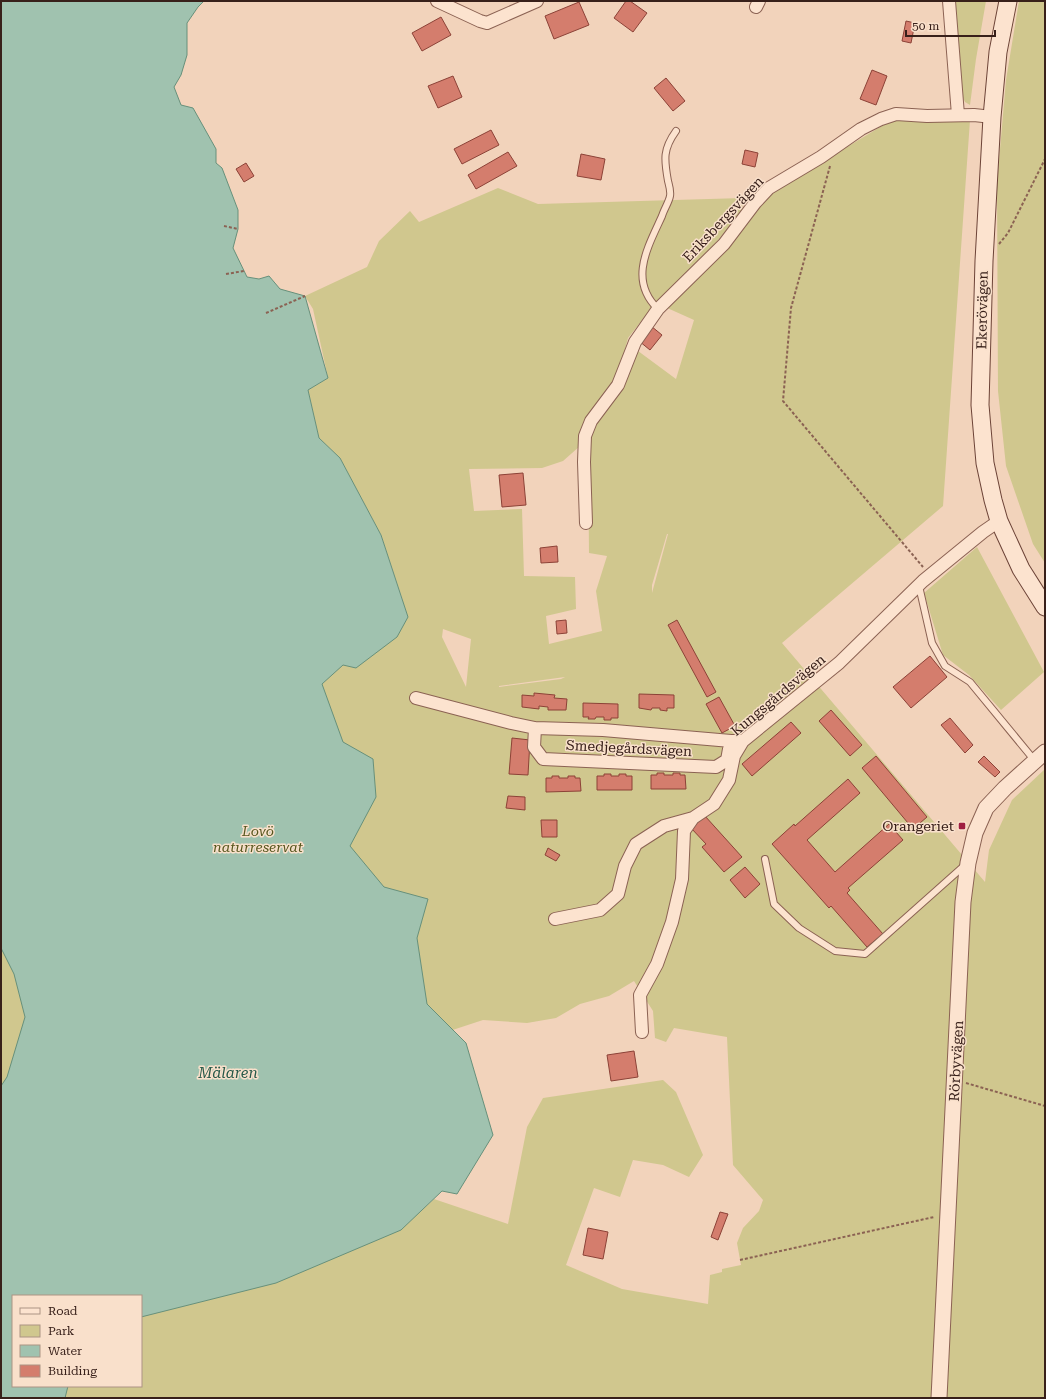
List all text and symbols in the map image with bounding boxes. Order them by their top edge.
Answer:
scale bar [906,12,995,38]
text: 50 m [912,19,939,33]
street label: Eriksbergsvägen [679,173,767,265]
street label: Ekerövägen [973,270,991,350]
street label: Kungsgårdsvägen [728,651,828,739]
street label: Smedjegårdsvägen [566,737,692,759]
place label: Orangeriet [882,818,954,834]
marker: Orangeriet [957,821,967,831]
park label: Lovö naturreservat [213,823,304,855]
street label: Rörbyvägen [946,1020,966,1102]
water label: Mälaren [197,1064,258,1082]
legend [12,1295,142,1387]
text: Road [48,1304,78,1318]
text: Park [48,1324,75,1338]
text: Water [48,1344,82,1358]
text: Building [48,1364,97,1378]

